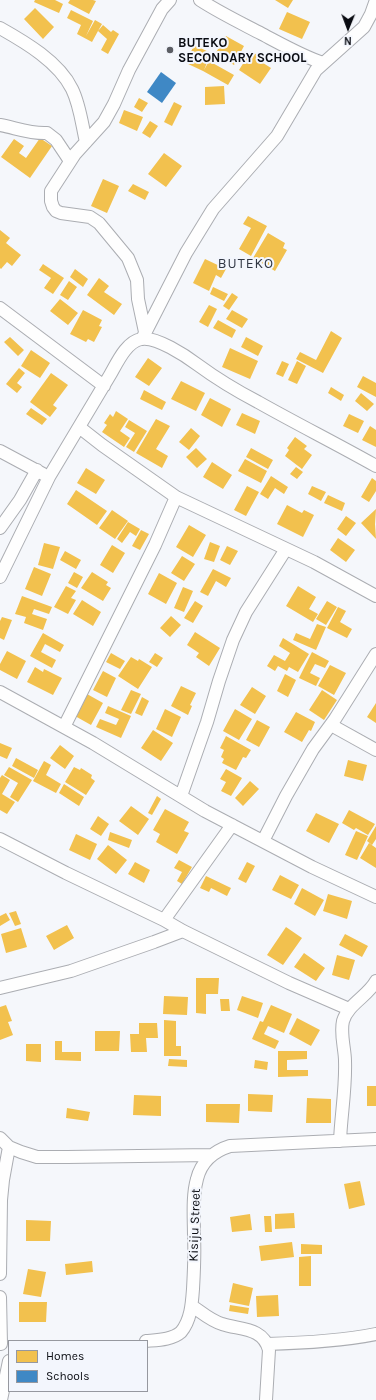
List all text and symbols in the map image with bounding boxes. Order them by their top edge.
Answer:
north arrow [328,8,368,48]
text: N [344,34,352,47]
place label: BUTEKO SECONDARY SCHOOL [178,35,307,66]
marker: BUTEKO SECONDARY SCHOOL [165,45,175,55]
district label: BUTEKO [218,256,274,272]
street label: Kisiju Street [186,1188,204,1262]
legend [8,1340,148,1392]
text: Homes [46,1349,84,1363]
text: Schools [46,1369,89,1383]

